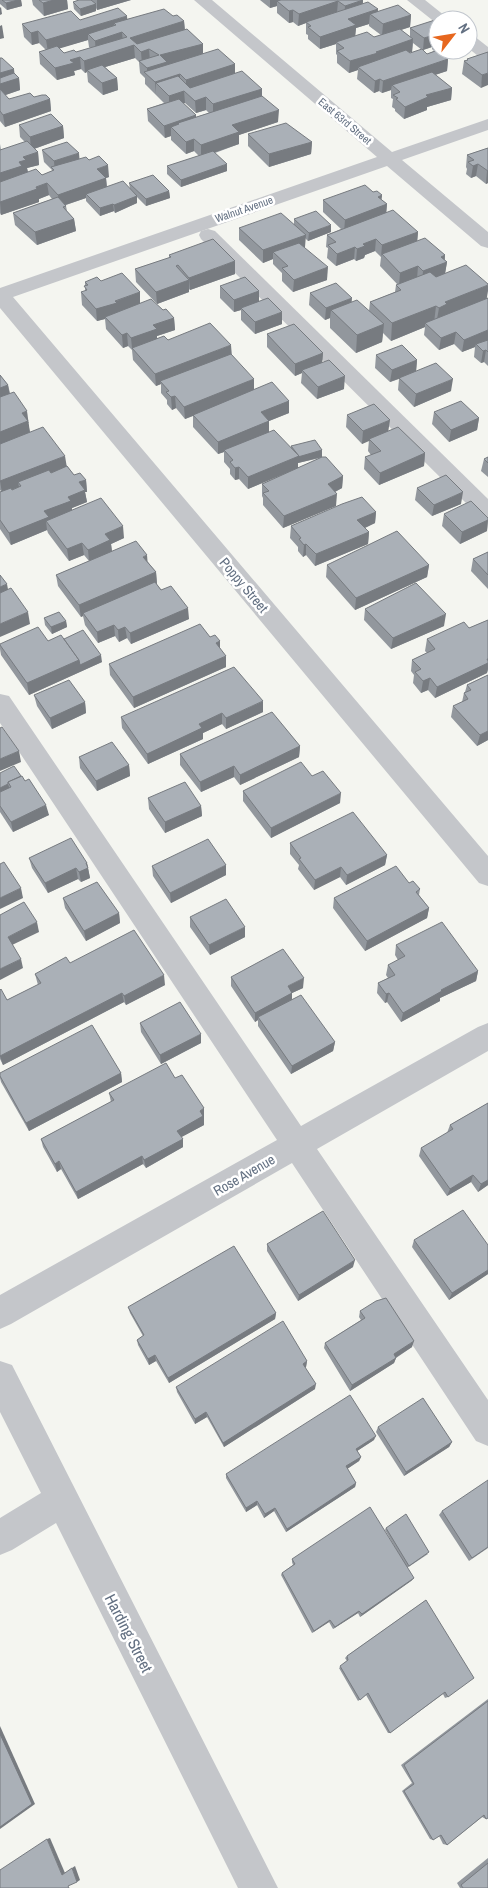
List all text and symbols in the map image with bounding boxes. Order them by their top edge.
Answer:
north arrow [428,10,478,60]
text: N [454,20,474,36]
street label: East 63rd Street [316,95,375,148]
street label: Walnut Avenue [213,193,275,225]
street label: Poppy Street [216,554,272,616]
street label: Rose Avenue [210,1150,278,1200]
street label: Harding Street [100,1590,158,1676]

